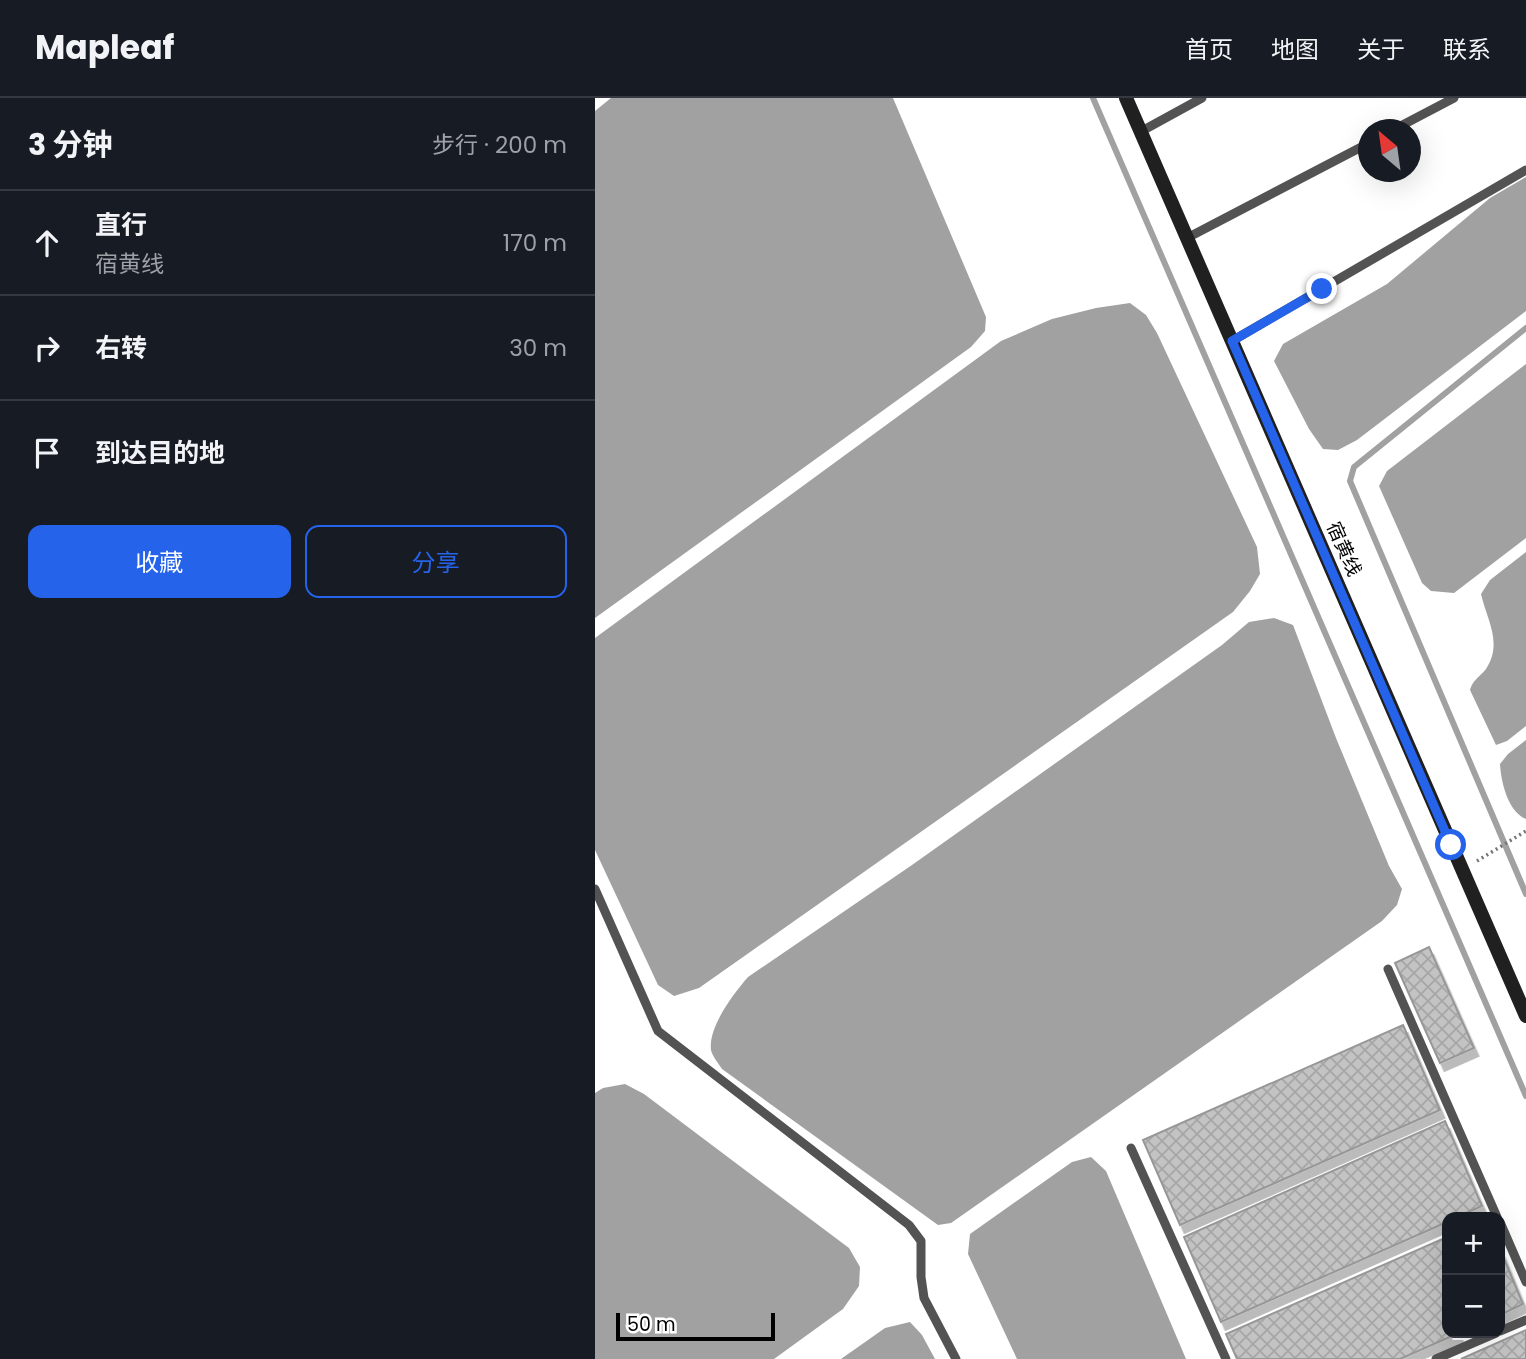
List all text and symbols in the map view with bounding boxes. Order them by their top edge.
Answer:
text: Mapleaf [35,24,174,71]
text: 首页 [1185,33,1233,66]
text: 地图 [1271,33,1319,66]
text: 关于 [1357,33,1405,66]
text: 联系 [1443,33,1491,66]
north arrow [1358,119,1421,182]
text: 3 分钟 [28,123,113,166]
text: 步行 · 200 m [432,129,567,161]
text: 直行 [95,207,147,243]
icon: ahead [28,224,66,262]
text: 170 m [503,227,567,259]
text: 宿黄线 [95,248,164,280]
route end [1306,273,1337,304]
icon: right [28,329,66,367]
text: 右转 [95,330,147,366]
text: 30 m [509,332,567,364]
icon: arrive [28,434,66,472]
text: 到达目的地 [95,435,225,471]
street label: 宿黄线 [1320,517,1368,581]
button: 收藏 [28,525,291,598]
button: 分享 [305,525,567,598]
route start [1435,829,1466,860]
map controls [1442,1212,1505,1338]
button: + [1442,1212,1505,1275]
button: − [1442,1275,1505,1338]
scale bar [616,1310,775,1342]
text: 50 m [627,1311,676,1338]

